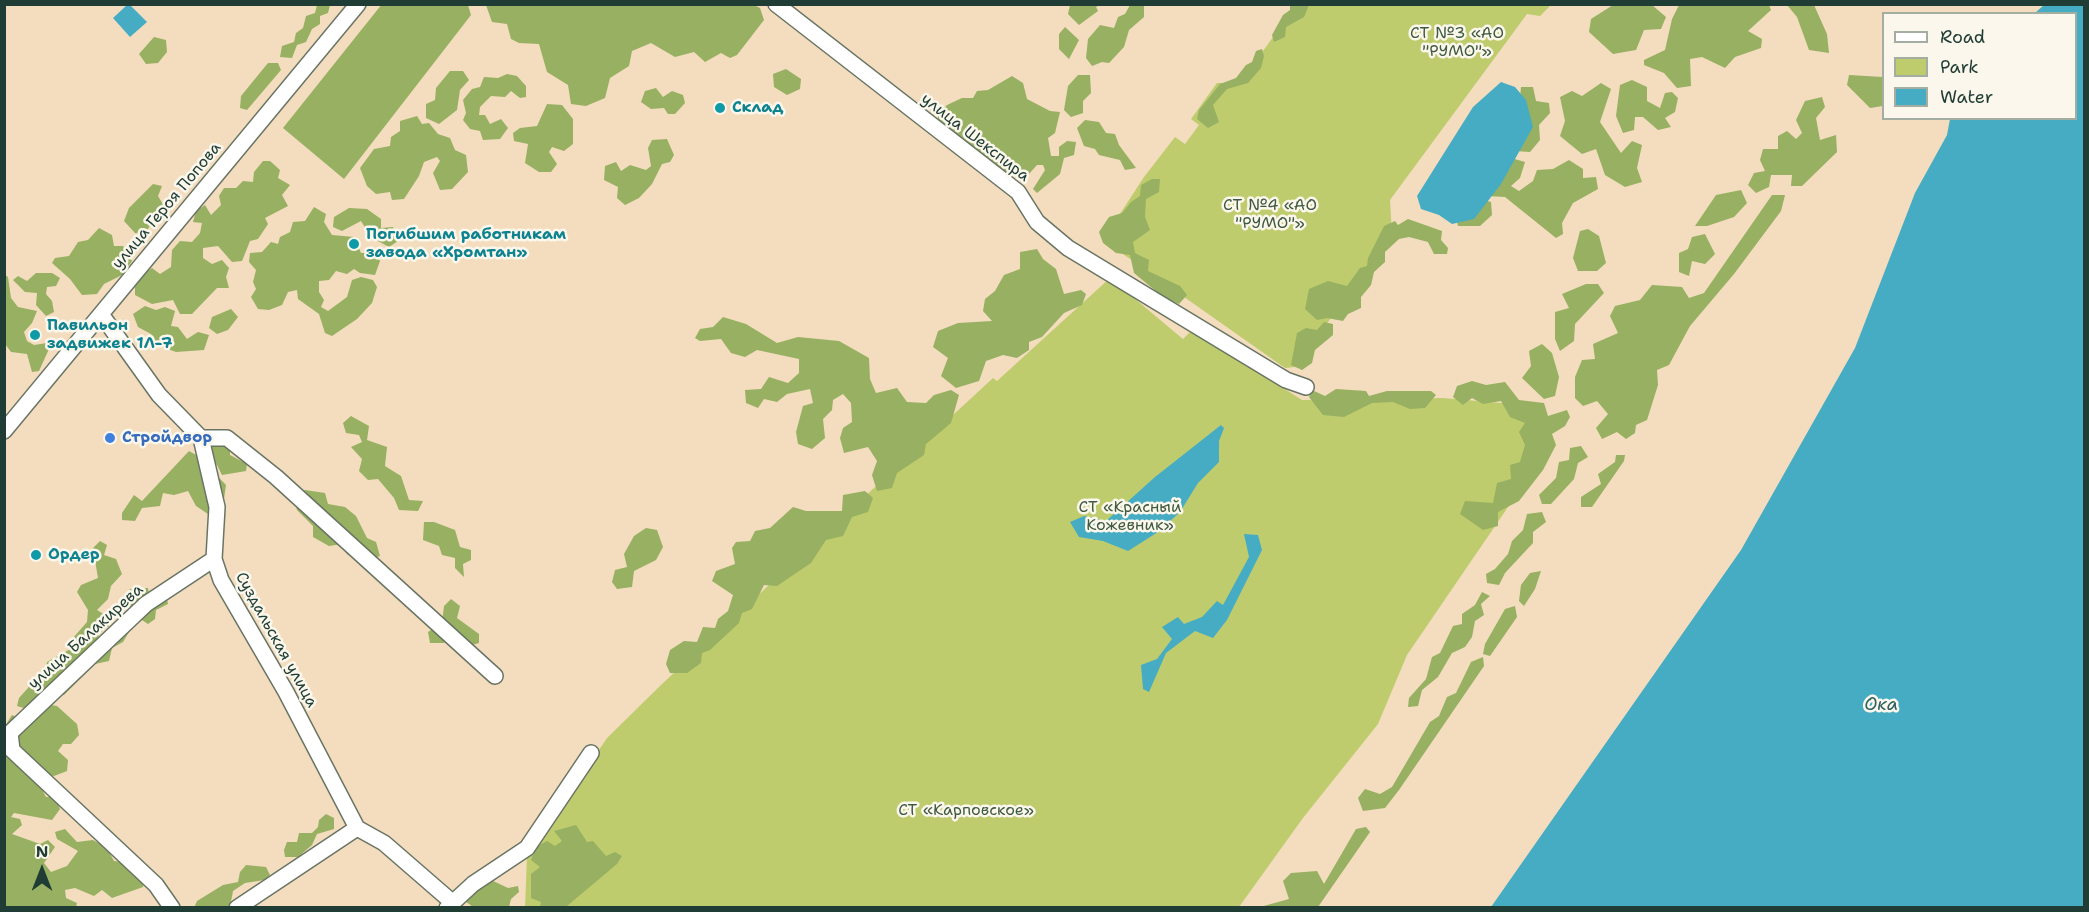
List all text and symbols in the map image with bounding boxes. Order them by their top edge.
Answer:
legend [1882,12,2077,120]
park label: СТ №3 «АО "РУМО"» [1410,24,1504,62]
text: Road [1940,25,1985,49]
text: Park [1940,55,1979,79]
text: Water [1940,85,1993,109]
street label: улица Шекспира [917,90,1033,186]
place label: Склад [732,98,783,118]
marker: Склад [713,101,727,115]
street label: улица Героя Попова [108,139,226,273]
park label: СТ №4 «АО "РУМО"» [1223,196,1317,234]
place label: Погибшим работникам завода «Хромтан» [366,225,566,263]
marker: Погибшим работникам завода «Хромтан» [347,237,361,251]
place label: Павильон задвижек 1Л-7 [47,316,172,354]
marker: Павильон задвижек 1Л-7 [28,328,42,342]
place label: Стройдвор [122,428,212,448]
marker: Стройдвор [103,431,117,445]
park label: СТ «Красный Кожевник» [1079,498,1181,536]
place label: Ордер [48,545,100,565]
marker: Ордер [29,548,43,562]
street label: Суздальская улица [231,569,321,711]
street label: улица Балакирева [25,580,147,694]
water label: Ока [1864,694,1898,716]
park label: СТ «Карповское» [898,801,1034,821]
north arrow [12,840,72,900]
text: N [36,841,48,862]

